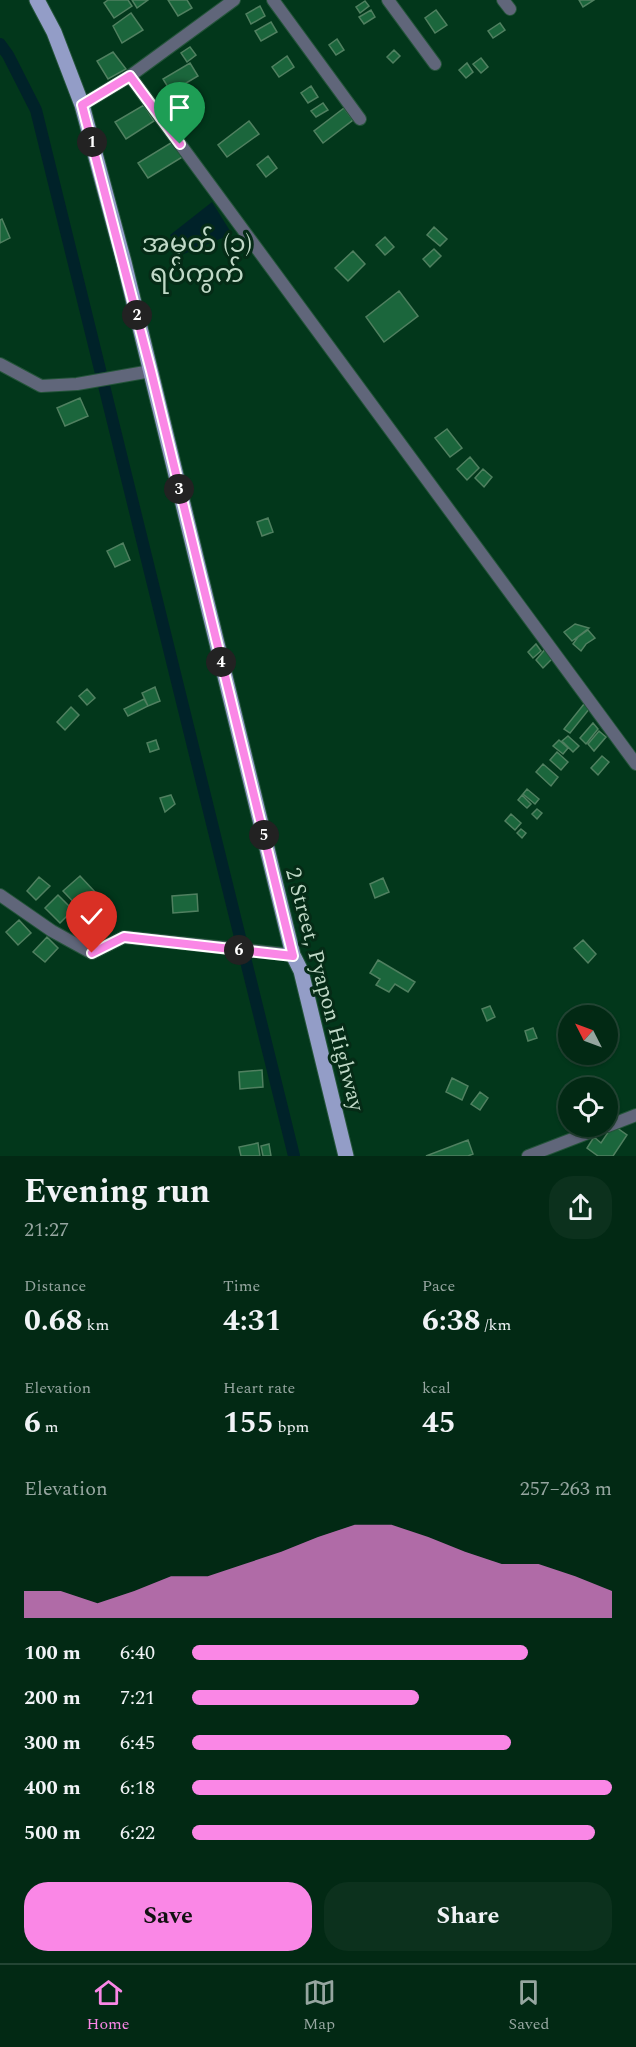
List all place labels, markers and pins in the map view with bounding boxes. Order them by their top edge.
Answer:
pin [154,82,205,144]
pin: 1 [77,127,107,157]
pin: 2 [122,300,152,330]
pin: 3 [164,474,194,504]
pin: 4 [206,647,236,677]
pin: 5 [249,820,279,850]
pin [66,891,117,953]
pin: 6 [224,935,254,965]

